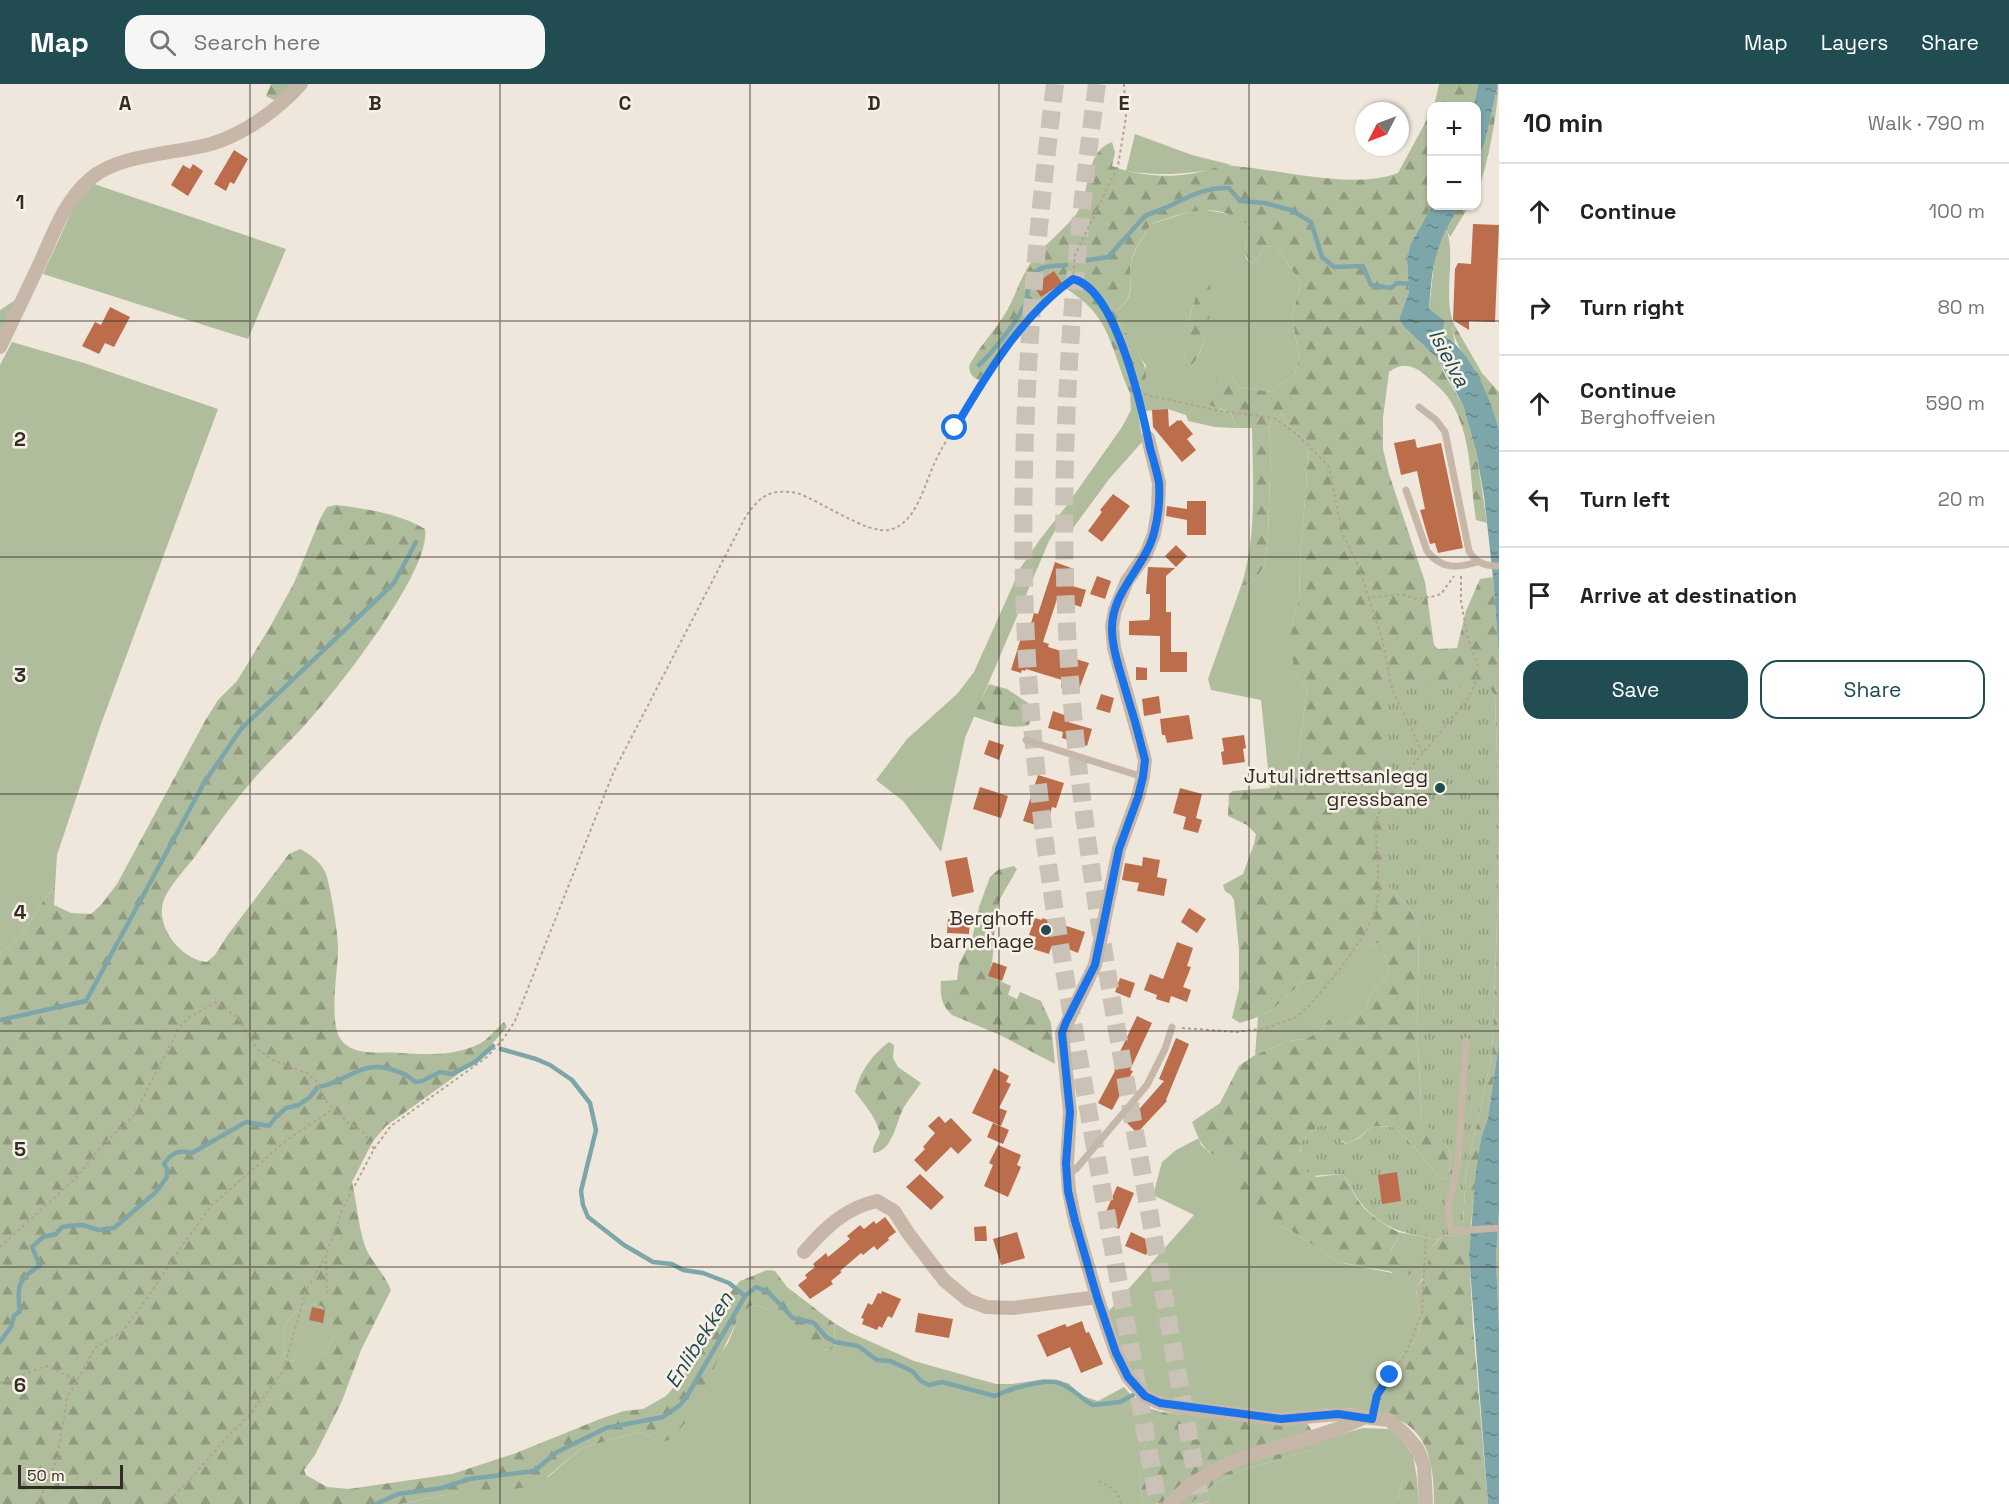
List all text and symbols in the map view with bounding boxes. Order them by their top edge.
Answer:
search box [125,15,545,69]
text: Map [30,24,89,60]
icon: search [146,26,179,59]
text: Search here [194,28,321,56]
text: Map [1744,29,1788,56]
text: Layers [1821,29,1888,56]
text: Share [1921,29,1979,56]
text: A [119,90,132,116]
text: B [368,90,382,116]
text: C [619,90,632,116]
text: D [867,90,881,116]
text: E [1118,90,1130,116]
north arrow [1355,102,1409,156]
map controls [1427,102,1481,210]
button: + [1427,102,1481,156]
text: 10 min [1523,106,1603,140]
text: Walk · 790 m [1868,110,1985,136]
button: − [1427,156,1481,210]
text: 1 [15,189,25,215]
icon: ahead [1523,195,1556,228]
text: Continue [1580,197,1676,225]
text: 100 m [1929,198,1985,224]
icon: right [1523,291,1556,324]
text: Turn right [1580,293,1685,321]
text: 80 m [1937,294,1985,320]
water label: Isielva [1423,324,1476,392]
text: Continue [1580,376,1676,404]
icon: ahead [1523,387,1556,420]
text: 590 m [1926,390,1985,416]
text: Berghoffveien [1580,404,1716,430]
route start [941,414,967,440]
text: 2 [14,426,26,452]
icon: left [1523,483,1556,516]
text: Turn left [1580,485,1670,513]
text: 20 m [1938,486,1985,512]
icon: arrive [1523,579,1556,612]
text: Arrive at destination [1580,581,1797,609]
button: Save [1523,660,1748,719]
button: Share [1760,660,1985,719]
text: 3 [14,662,26,688]
place label: Jutul idrettsanlegg gressbane [1244,763,1428,812]
marker: Jutul idrettsanlegg gressbane [1433,781,1447,795]
text: 4 [14,899,27,925]
place label: Berghoff barnehage [930,905,1034,954]
marker: Berghoff barnehage [1039,923,1053,937]
text: 5 [14,1136,26,1162]
water label: Enlibekken [658,1286,739,1393]
route end [1376,1361,1402,1387]
text: 6 [14,1372,26,1398]
scale bar [18,1462,123,1490]
text: 50 m [27,1465,65,1486]

